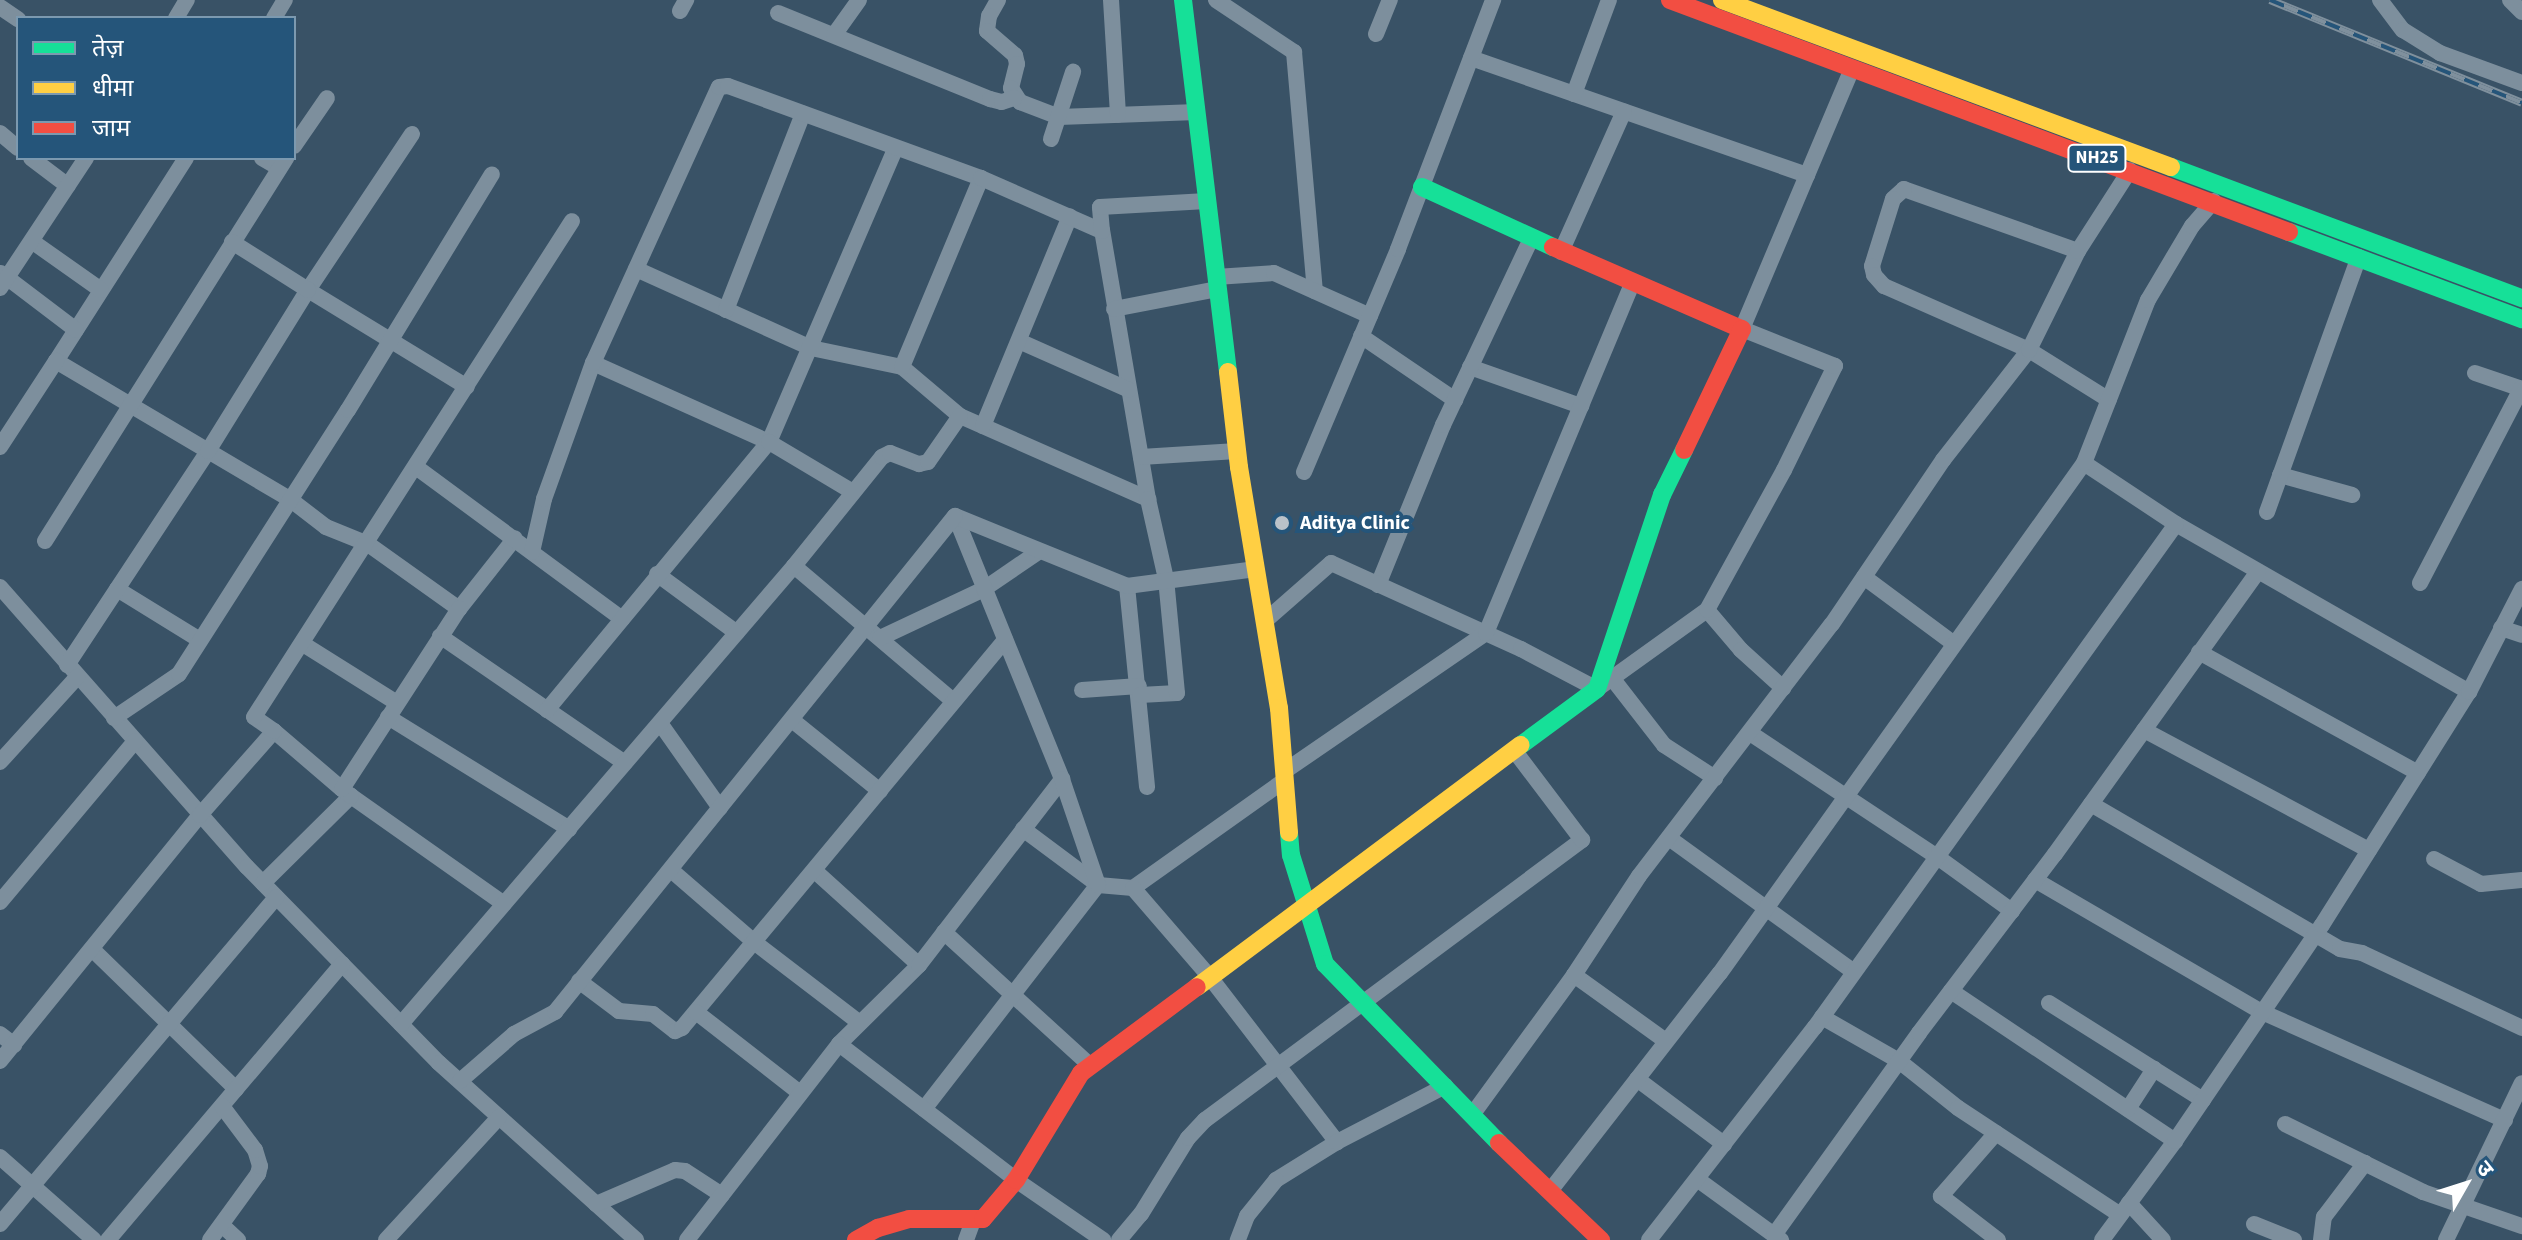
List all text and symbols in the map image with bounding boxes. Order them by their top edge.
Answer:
legend [16,16,296,160]
text: तेज़ [92,31,124,66]
text: धीमा [92,71,134,106]
text: जाम [92,111,130,146]
road number: NH25 [2067,144,2127,172]
place label: Aditya Clinic [1300,511,1410,535]
marker: Aditya Clinic [1271,512,1293,534]
north arrow [2426,1144,2506,1224]
text: उ [2468,1154,2501,1184]

